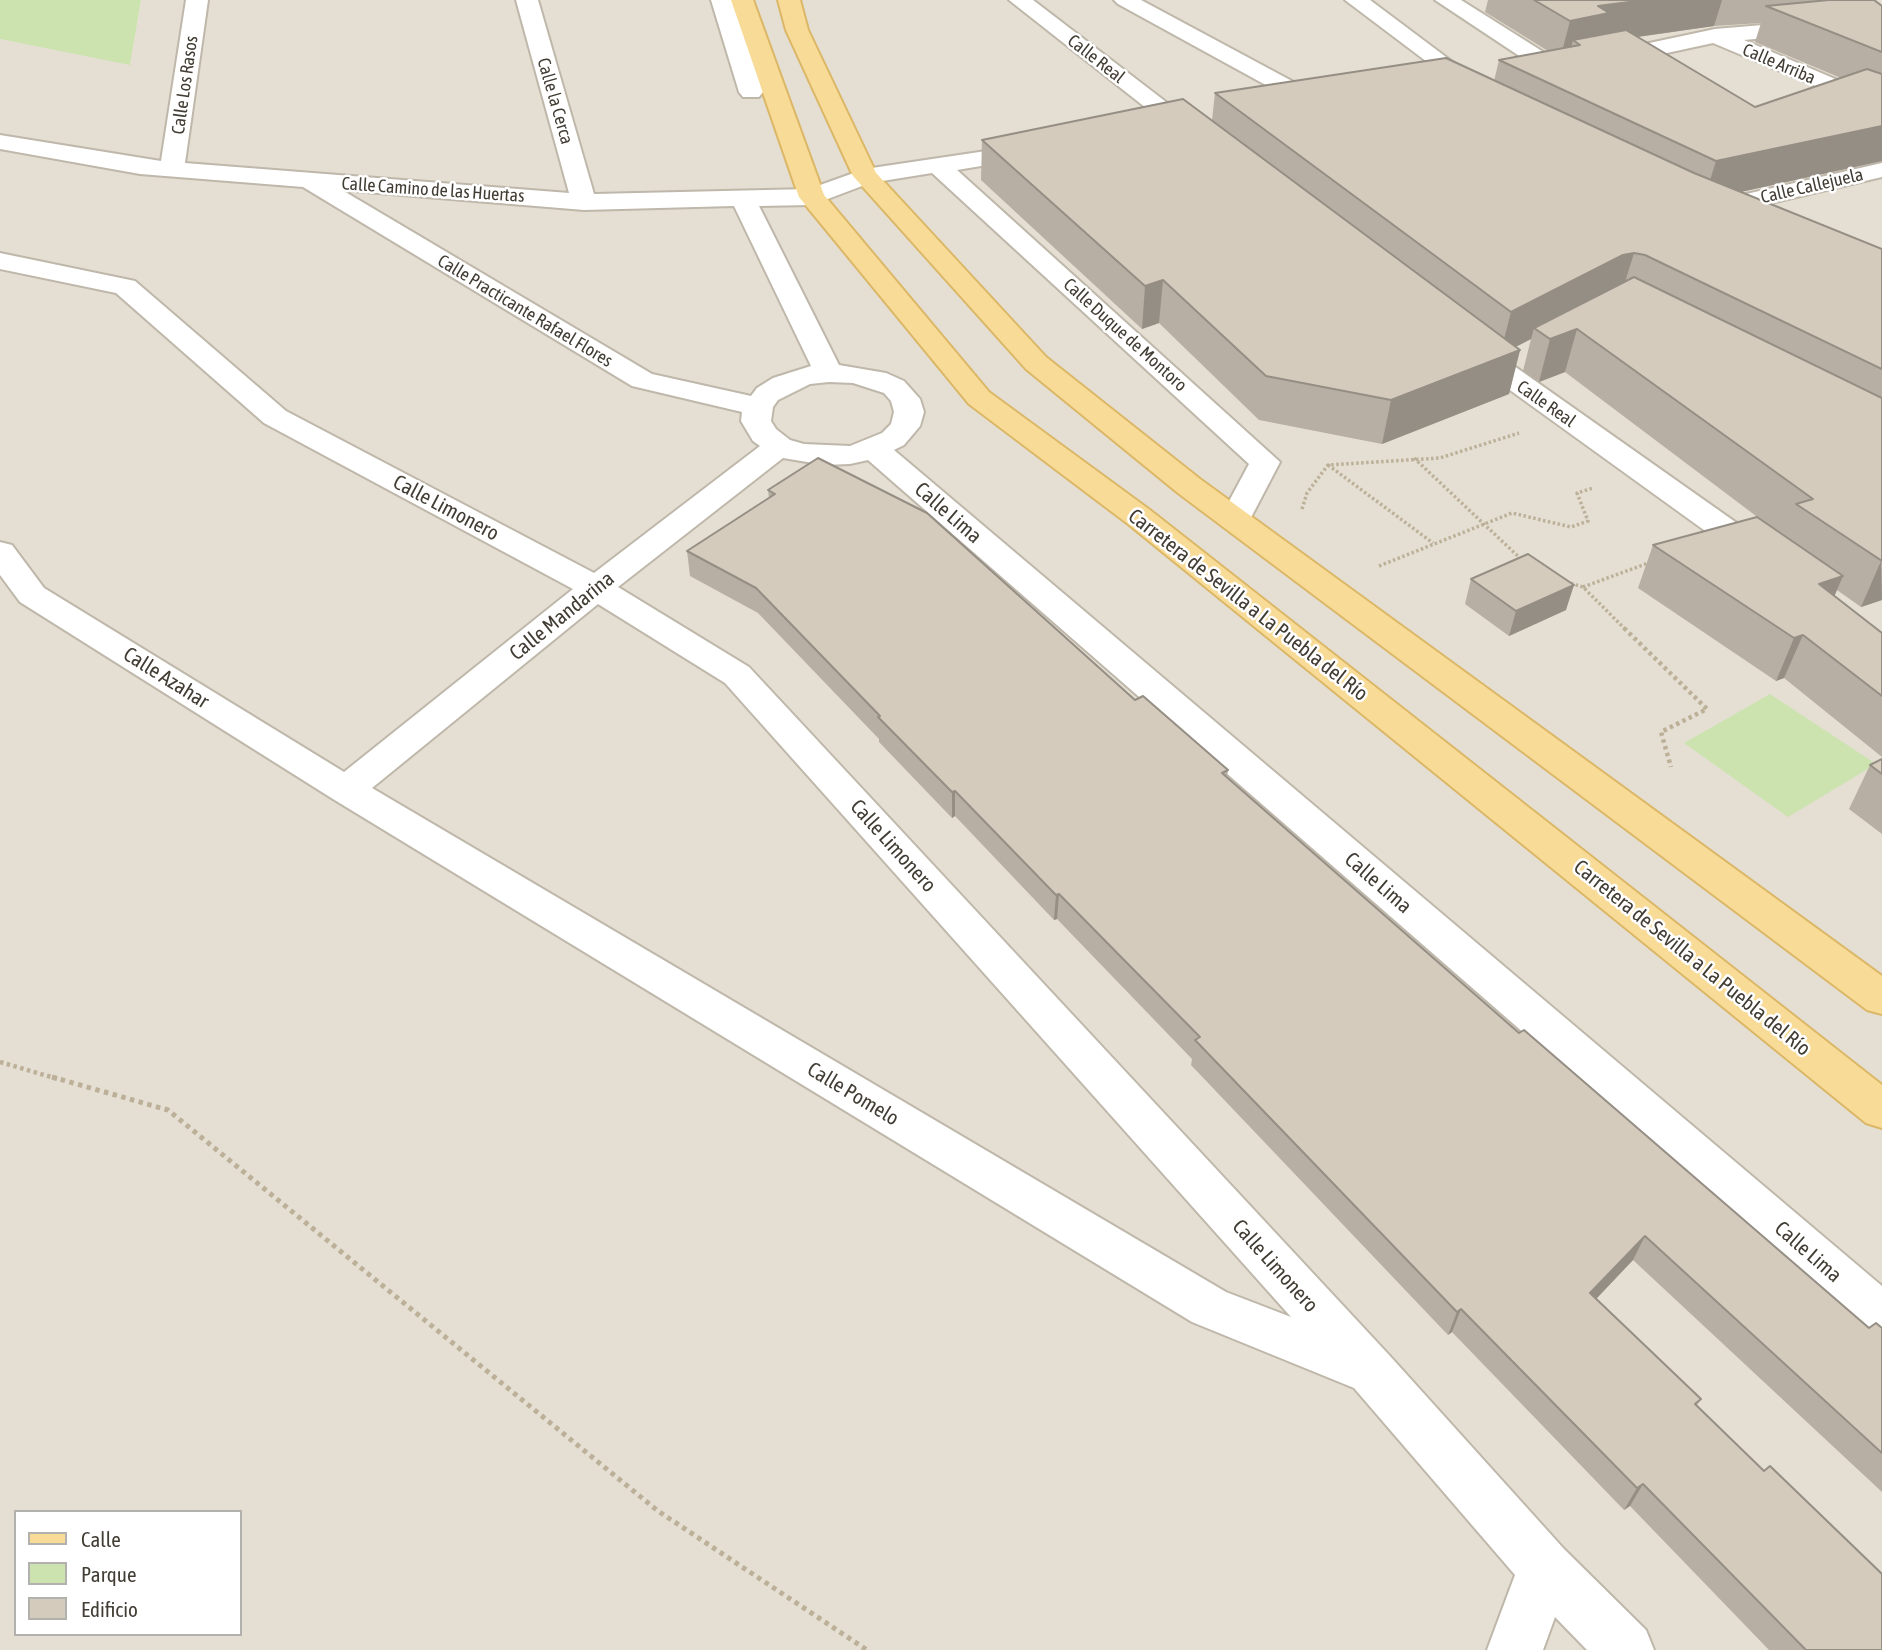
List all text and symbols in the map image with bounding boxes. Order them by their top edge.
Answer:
street label: Calle Real [1063,30,1129,88]
street label: Calle Los Rasos [167,34,203,136]
street label: Calle Arriba [1739,39,1819,89]
street label: Calle la Cerca [532,55,578,147]
street label: Calle Callejuela [1759,164,1865,208]
street label: Calle Camino de las Huertas [341,173,525,207]
street label: Calle Practicante Rafael Flores [434,250,616,372]
street label: Calle Duque de Montoro [1059,274,1191,396]
street label: Calle Real [1512,376,1580,432]
street label: Calle Limonero [389,470,503,546]
street label: Calle Lima [909,477,987,549]
street label: Carretera de Sevilla a La Puebla del Río [1123,504,1373,706]
street label: Calle Mandarina [505,566,619,666]
street label: Calle Azahar [118,642,214,714]
street label: Calle Limonero [845,794,941,898]
street label: Calle Lima [1339,847,1417,919]
street label: Carretera de Sevilla a La Puebla del Río [1569,855,1815,1061]
street label: Calle Pomelo [803,1057,903,1131]
street label: Calle Limonero [1227,1214,1323,1318]
street label: Calle Lima [1769,1216,1847,1288]
legend [14,1510,242,1636]
text: Calle [81,1527,121,1551]
text: Parque [81,1562,136,1586]
text: Edificio [81,1597,138,1621]

